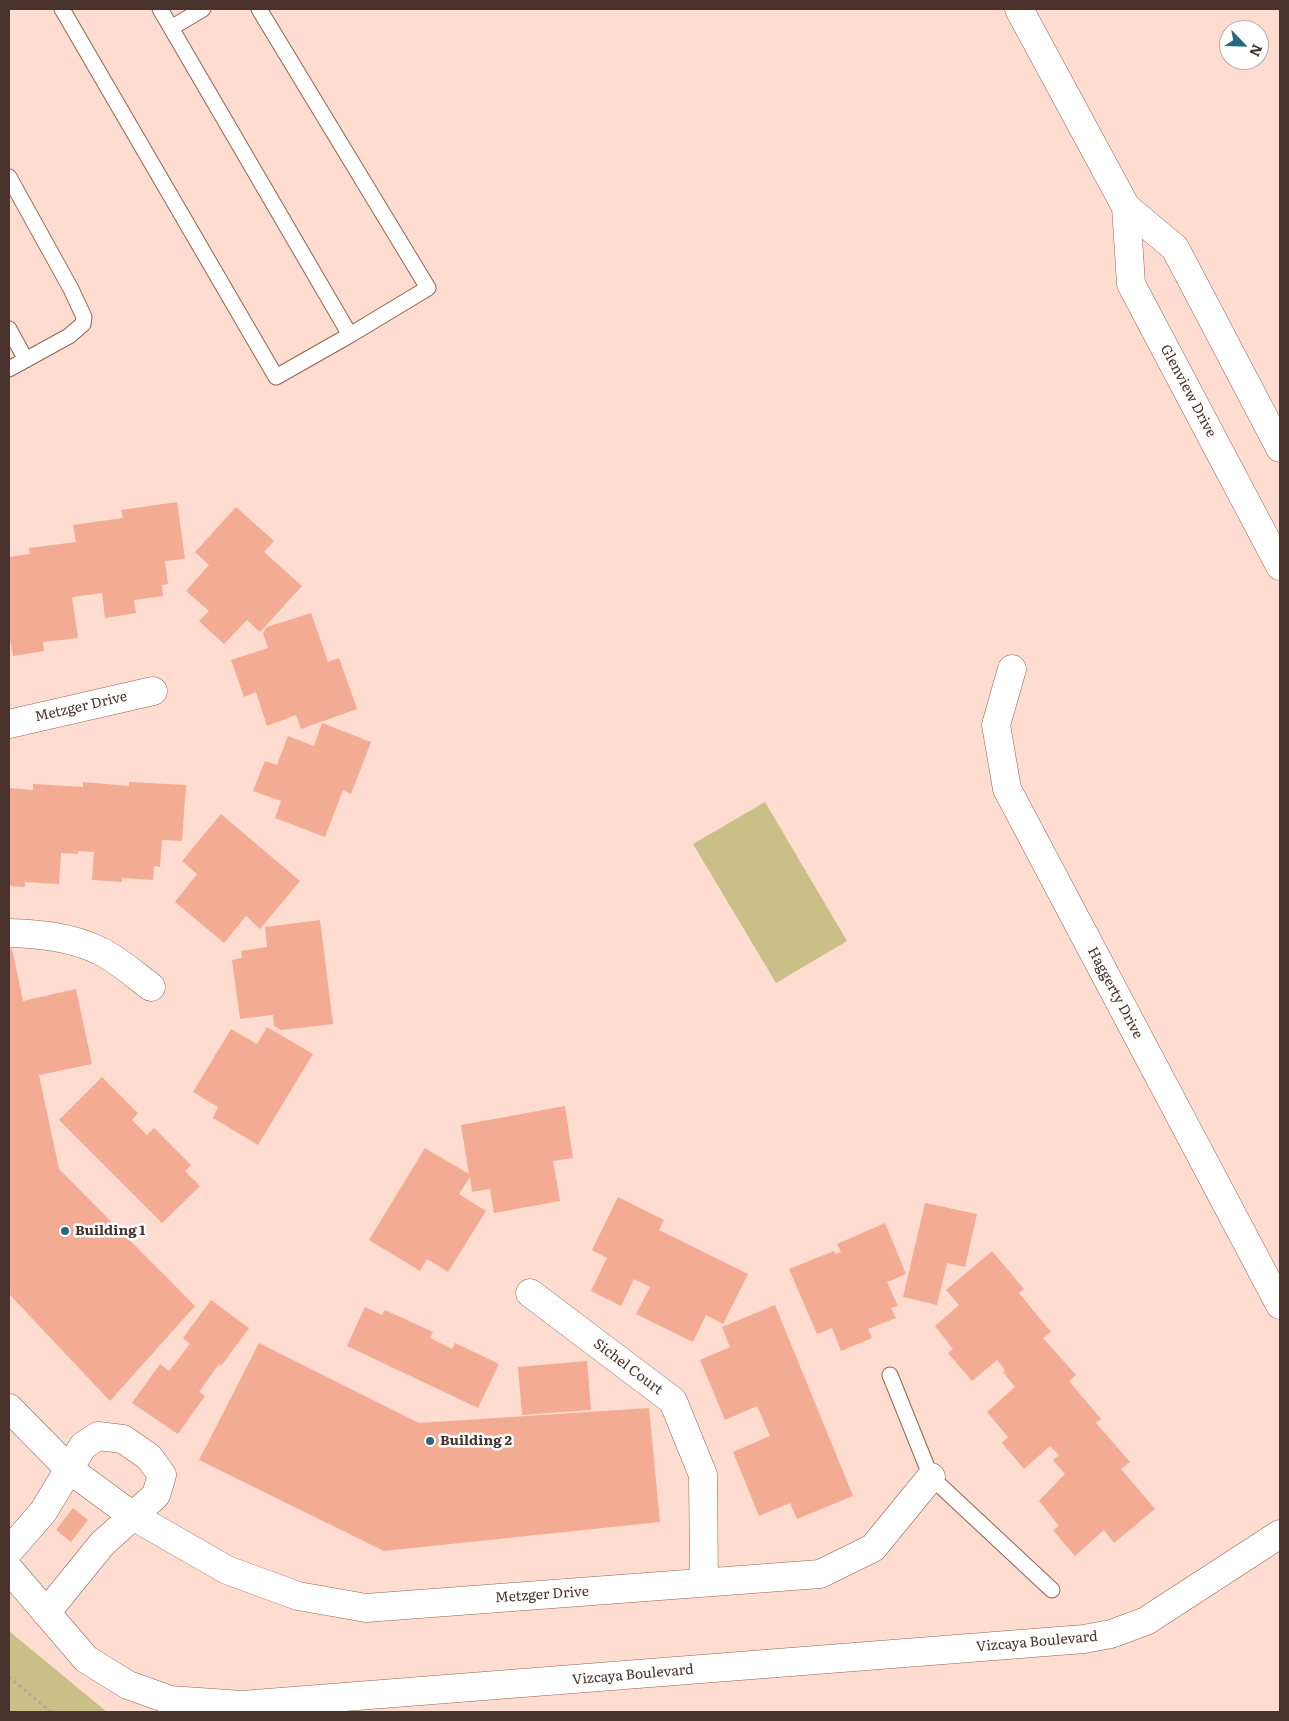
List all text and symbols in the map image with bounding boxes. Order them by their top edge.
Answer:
north arrow [1219,20,1269,70]
text: N [1245,41,1268,60]
street label: Glenview Drive [1157,342,1219,440]
street label: Metzger Drive [33,688,129,726]
street label: Haggerty Drive [1084,944,1146,1042]
place label: Building 1 [75,1223,145,1239]
marker: Building 1 [59,1225,71,1237]
street label: Sichel Court [590,1335,666,1399]
place label: Building 2 [440,1433,512,1449]
marker: Building 2 [424,1435,436,1447]
street label: Metzger Drive [494,1583,590,1607]
street label: Vizcaya Boulevard [976,1628,1098,1656]
street label: Vizcaya Boulevard [572,1661,694,1689]

